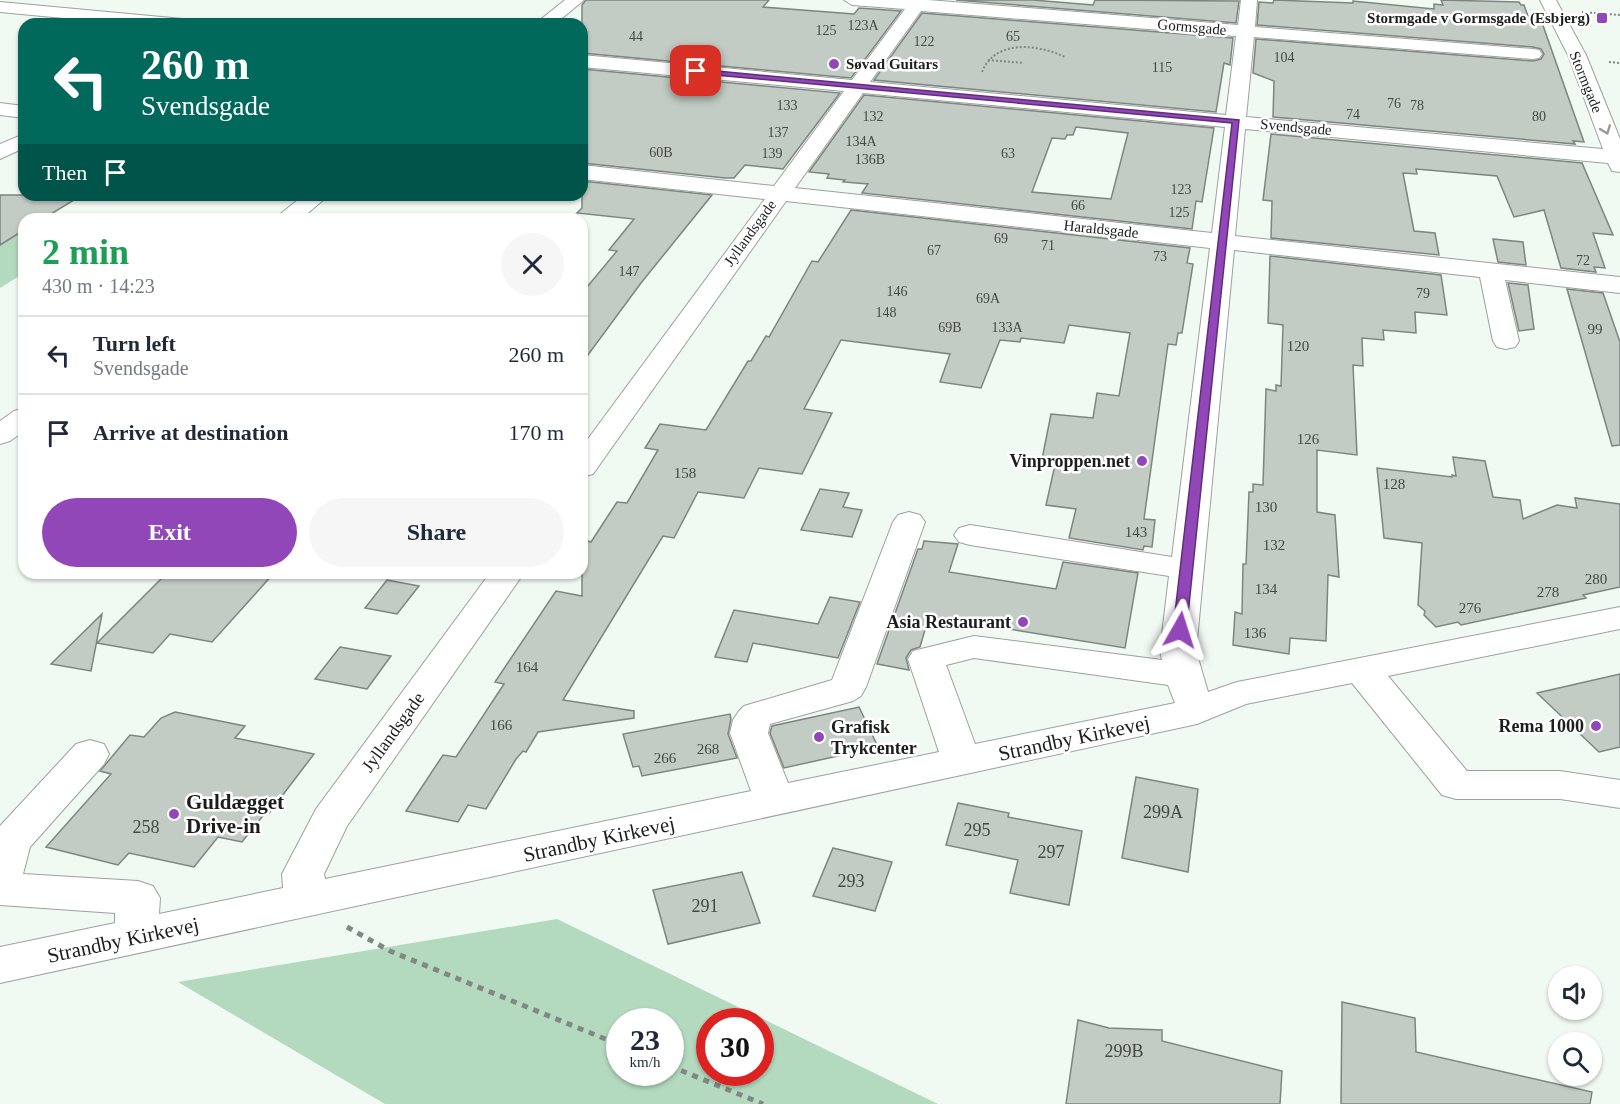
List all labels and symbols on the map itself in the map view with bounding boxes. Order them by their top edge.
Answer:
place label: Stormgade v Gormsgade (Esbjerg) [1367,10,1590,27]
marker: Stormgade v Gormsgade (Esbjerg) [1595,11,1609,25]
street label: Gormsgade [1157,16,1227,38]
house number: 123A [847,18,879,33]
house number: 125 [816,23,837,38]
house number: 44 [629,29,643,44]
house number: 65 [1006,29,1020,44]
house number: 122 [914,34,935,49]
pin [670,45,721,96]
street label: Stormgade [1566,49,1606,115]
house number: 104 [1274,50,1295,65]
place label: Søvad Guitars [846,56,938,72]
marker: Søvad Guitars [827,57,841,71]
house number: 115 [1152,60,1172,75]
house number: 76 [1387,96,1401,111]
house number: 133 [777,98,798,113]
house number: 78 [1410,98,1424,113]
house number: 74 [1346,107,1360,122]
house number: 132 [863,109,884,124]
house number: 80 [1532,109,1546,124]
street label: Svendsgade [1260,116,1333,138]
one-way arrow [1599,124,1611,135]
house number: 137 [768,125,789,140]
house number: 134A [845,134,877,149]
house number: 60B [649,145,673,160]
house number: 139 [762,146,783,161]
house number: 63 [1001,146,1015,161]
house number: 136B [855,152,885,167]
house number: 123 [1171,182,1192,197]
street label: Jyllandsgade [721,197,779,269]
house number: 66 [1071,198,1085,213]
house number: 125 [1169,205,1190,220]
street label: Haraldsgade [1063,217,1139,241]
house number: 69 [994,231,1008,246]
house number: 71 [1041,238,1055,253]
house number: 67 [927,243,941,258]
house number: 73 [1153,249,1167,264]
house number: 72 [1576,253,1590,268]
house number: 147 [619,264,640,279]
house number: 146 [887,284,908,299]
house number: 79 [1416,286,1430,301]
house number: 69A [976,291,1001,306]
house number: 148 [876,305,897,320]
house number: 69B [938,320,962,335]
house number: 133A [991,320,1023,335]
house number: 99 [1588,321,1603,337]
house number: 120 [1287,338,1309,354]
house number: 126 [1297,431,1320,447]
place label: Vinproppen.net [1009,451,1130,471]
marker: Vinproppen.net [1135,454,1149,468]
house number: 158 [674,465,696,481]
house number: 128 [1383,476,1405,492]
house number: 130 [1255,499,1277,515]
house number: 143 [1125,524,1147,540]
house number: 132 [1263,537,1285,553]
house number: 280 [1585,571,1607,587]
house number: 134 [1255,581,1278,597]
house number: 278 [1537,584,1559,600]
position arrow [1148,598,1212,662]
house number: 276 [1459,600,1482,616]
place label: Asia Restaurant [887,612,1011,632]
marker: Asia Restaurant [1016,615,1030,629]
house number: 136 [1244,625,1267,641]
house number: 164 [516,659,539,675]
street label: Jyllandsgade [358,689,428,775]
street label: Strandby Kirkevej [996,710,1152,766]
place label: Rema 1000 [1499,716,1584,736]
house number: 166 [490,717,513,733]
place label: Grafisk Trykcenter [831,717,917,758]
marker: Rema 1000 [1589,719,1603,733]
marker: Grafisk Trykcenter [812,730,826,744]
house number: 268 [697,741,719,757]
house number: 266 [654,750,677,766]
place label: Guldægget Drive-in [186,790,284,838]
house number: 299A [1143,802,1183,822]
marker: Guldægget Drive-in [167,807,181,821]
street label: Strandby Kirkevej [521,811,677,867]
house number: 258 [133,817,160,837]
house number: 295 [964,820,991,840]
house number: 297 [1038,842,1065,862]
house number: 293 [838,871,865,891]
house number: 291 [692,896,719,916]
street label: Strandby Kirkevej [45,912,201,968]
speed limit sign: 30 [696,1008,774,1086]
house number: 299B [1104,1041,1144,1061]

